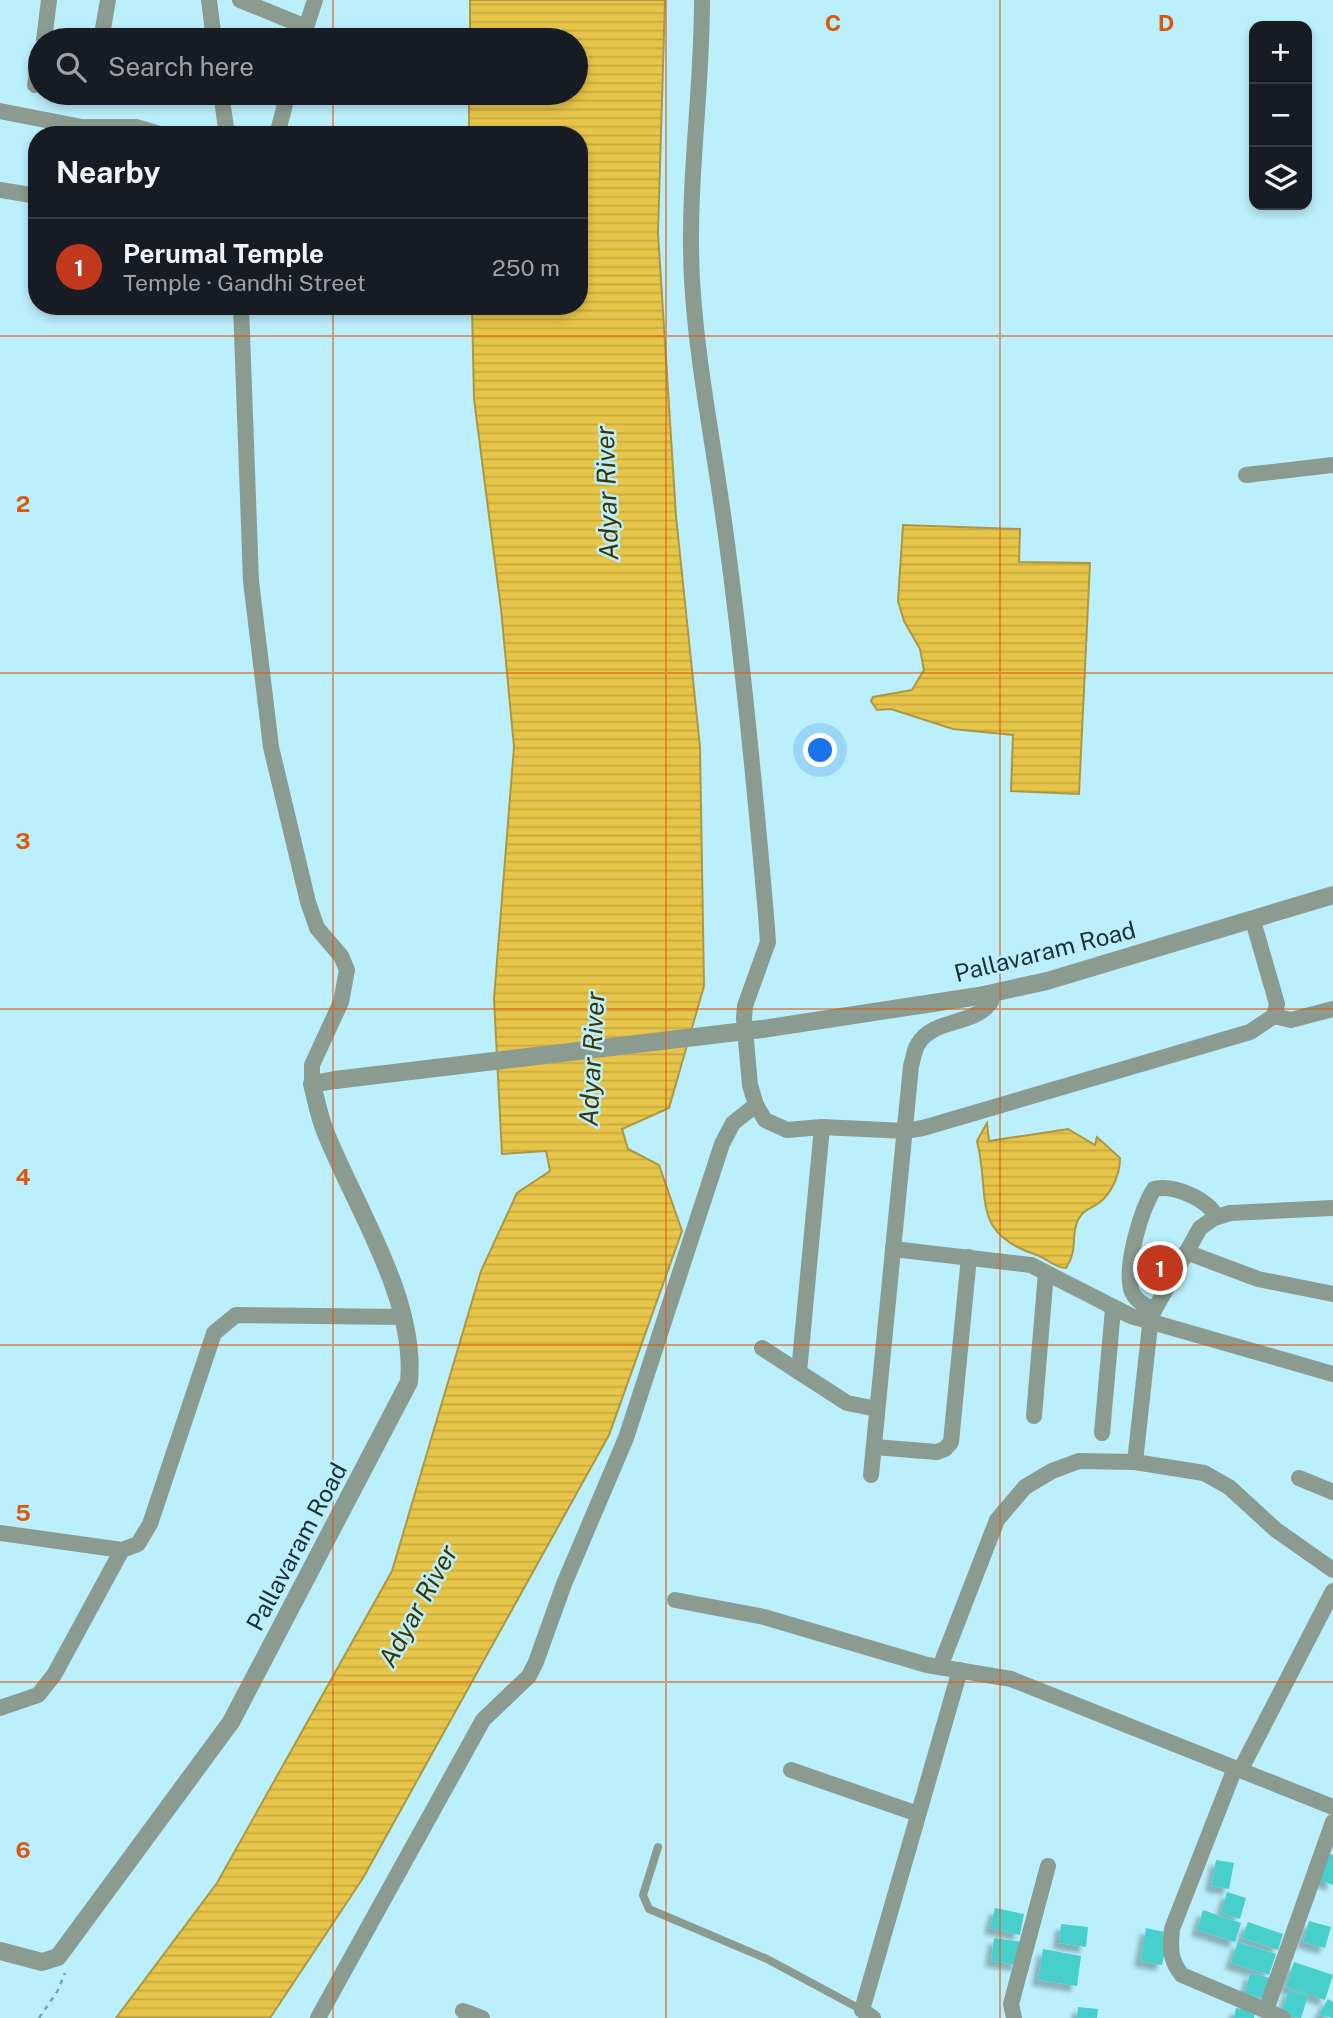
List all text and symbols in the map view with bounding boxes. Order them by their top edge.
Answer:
text: C [825,9,841,36]
text: D [1158,9,1174,36]
map controls [1249,21,1312,210]
button: + [1249,21,1312,84]
search box [28,28,588,105]
icon: search [52,48,90,86]
text: Search here [108,51,254,82]
button: − [1249,84,1312,147]
button: layers [1249,147,1312,210]
text: Nearby [56,154,160,190]
text: Perumal Temple [123,238,324,269]
text: 1 [74,254,84,281]
text: 250 m [492,254,560,281]
text: Temple · Gandhi Street [123,269,366,296]
water label: Adyar River [589,425,624,561]
text: 2 [16,490,30,517]
your location [803,733,837,767]
text: 3 [15,827,31,854]
street label: Pallavaram Road [951,915,1138,987]
water label: Adyar River [572,991,611,1127]
text: 4 [15,1163,31,1190]
pin: 1 [1137,1242,1183,1294]
street label: Pallavaram Road [240,1458,352,1635]
text: 5 [15,1499,31,1526]
water label: Adyar River [371,1539,464,1672]
text: 6 [15,1836,31,1863]

